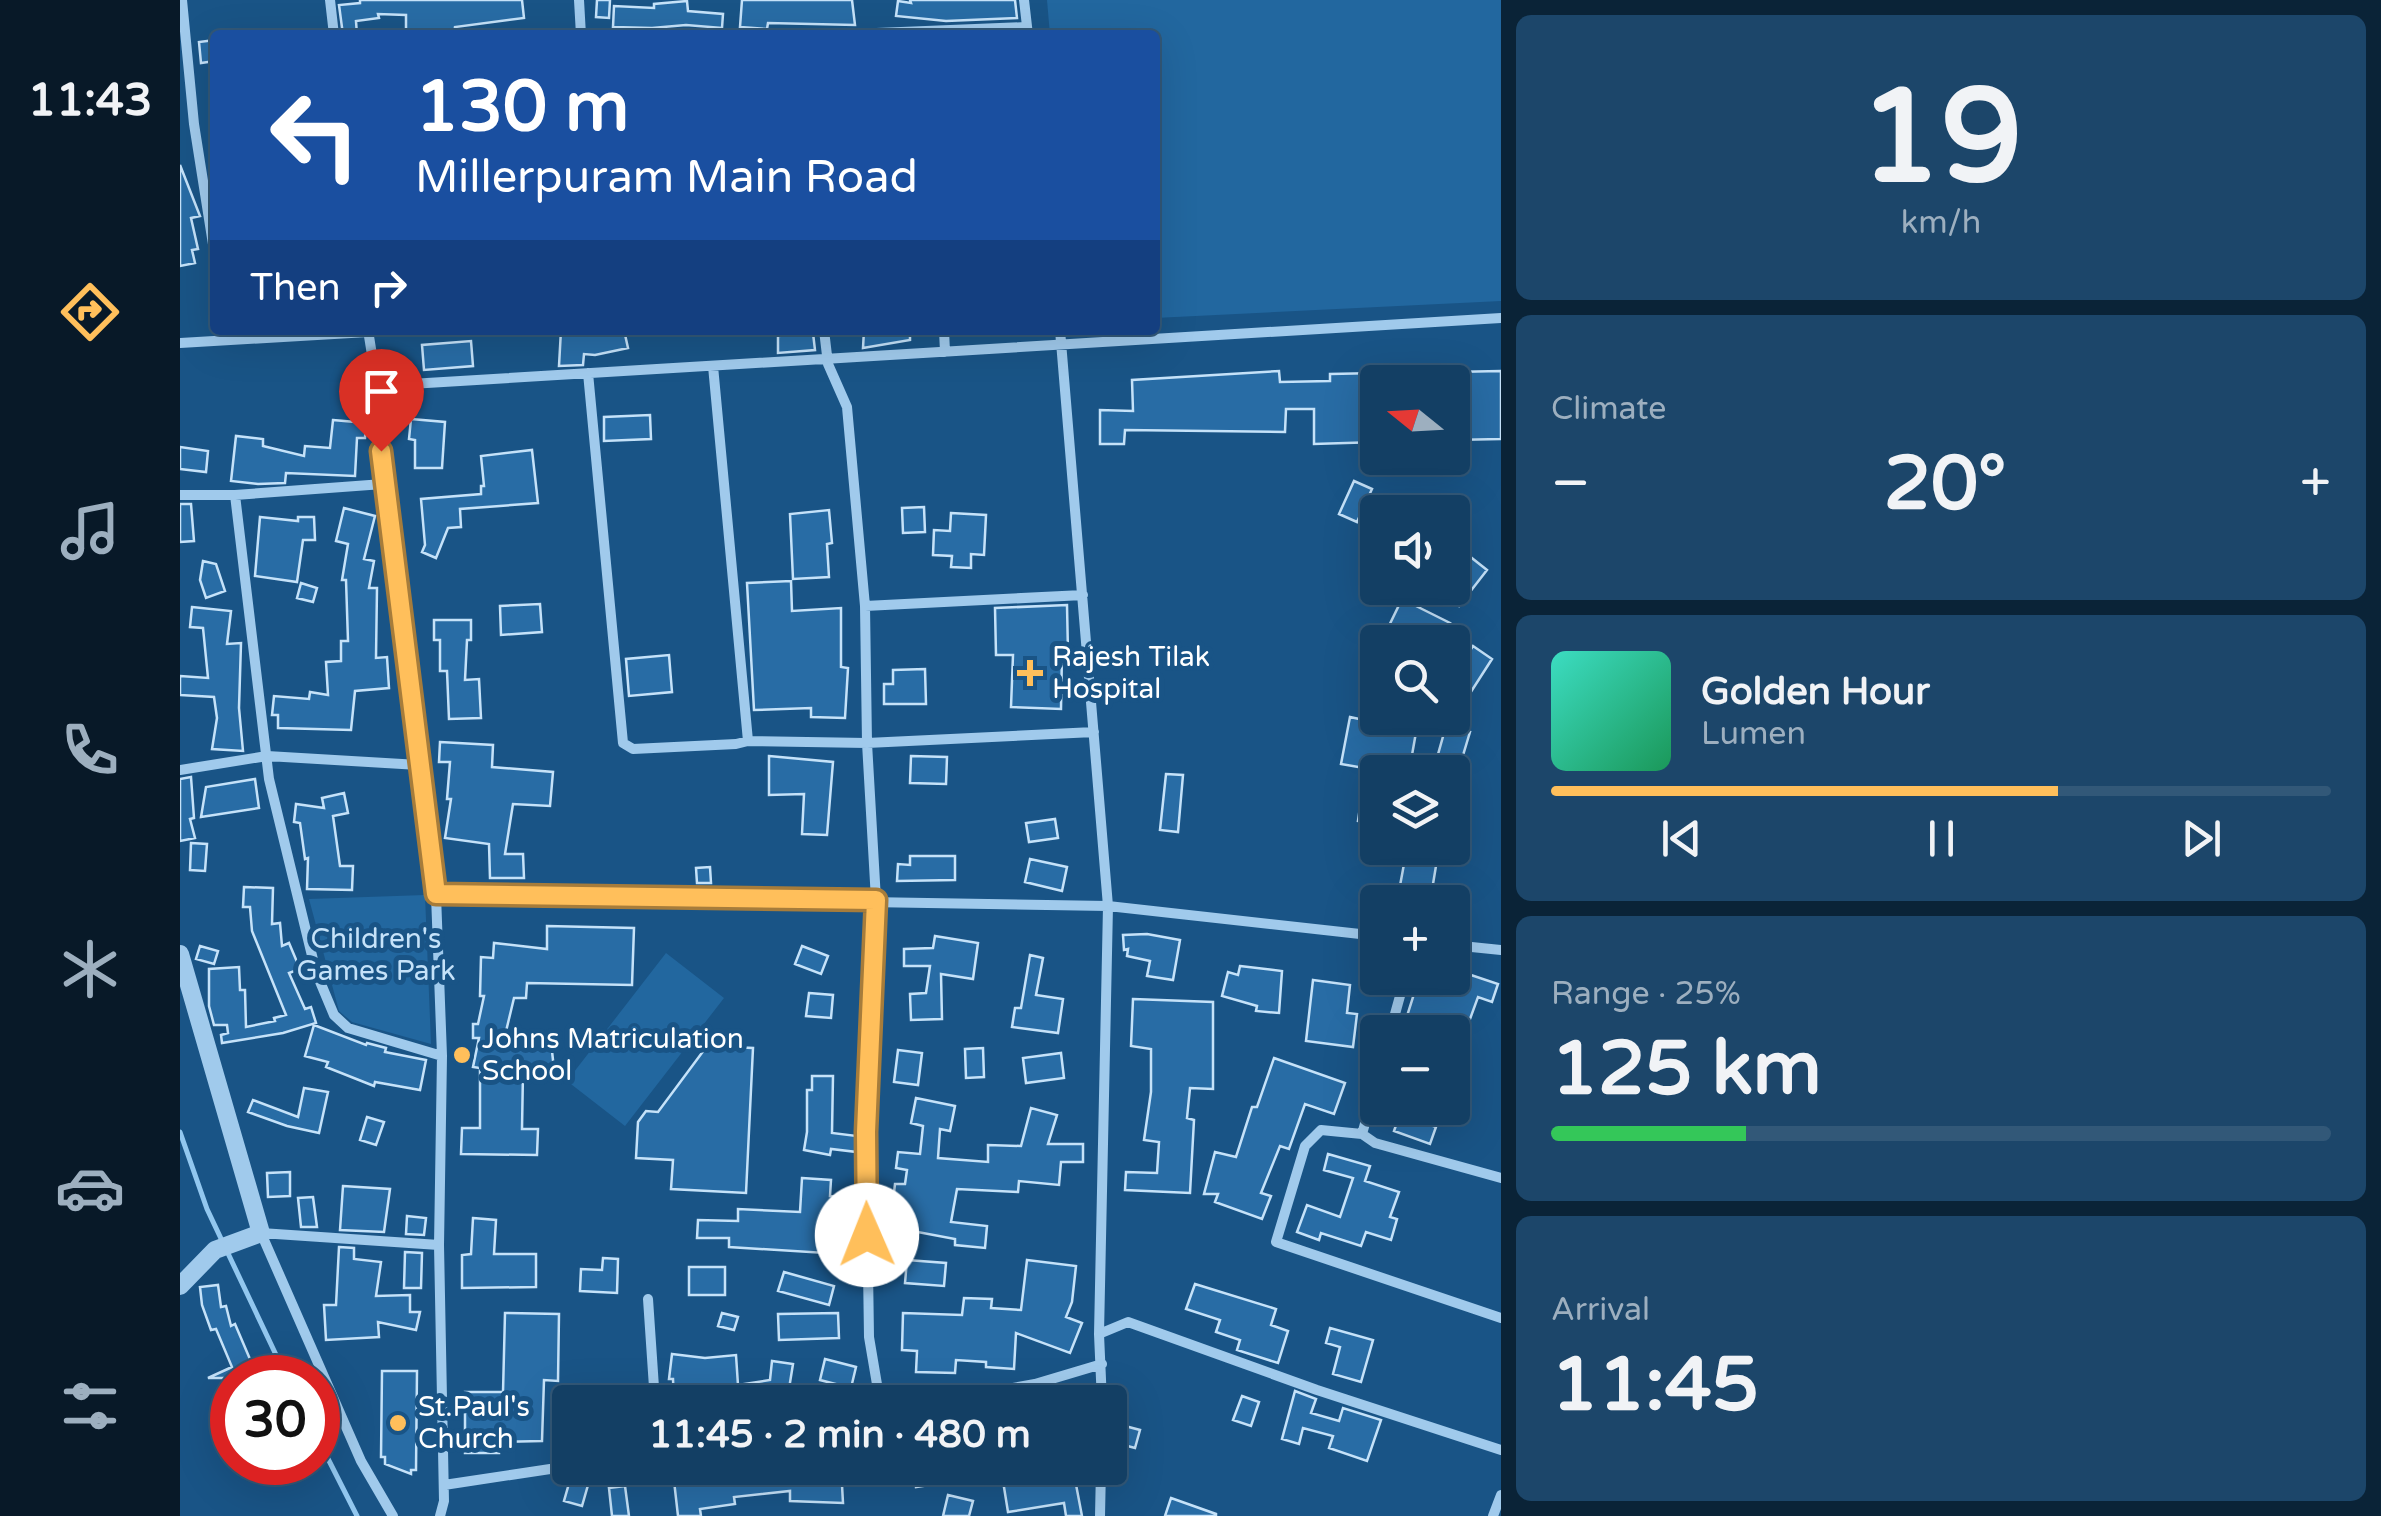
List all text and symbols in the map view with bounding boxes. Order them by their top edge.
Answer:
text: 19 [1859,61,2023,217]
text: 130 m [415,66,629,150]
icon: left [250,70,380,200]
text: 11:43 [28,74,152,128]
text: Millerpuram Main Road [415,151,918,205]
text: km/h [1901,204,1981,242]
icon: right [361,260,416,315]
text: Then [250,265,341,311]
icon: directions [55,277,125,347]
pin [339,349,424,452]
icon: arrive [354,364,409,419]
north arrow [1360,365,1470,475]
map controls [1360,365,1470,1125]
text: Climate [1551,390,1666,428]
text: 20° [1884,439,2006,529]
text: − [1551,451,1590,517]
text: + [2300,451,2331,517]
button: sound [1360,495,1470,605]
icon: music [55,496,125,566]
button: search [1360,625,1470,735]
place label: Rajesh Tilak Hospital [1052,640,1210,706]
marker: Rajesh Tilak Hospital [1017,660,1043,686]
text: Golden Hour [1701,669,1930,715]
icon: phone [55,715,125,785]
text: Lumen [1701,715,1806,753]
button: layers [1360,755,1470,865]
icon: previous [1654,811,1709,866]
icon: pause [1914,811,1969,866]
icon: next [2174,811,2229,866]
button: + [1360,885,1470,995]
park label: Children's Games Park [296,922,456,988]
icon: climate [55,934,125,1004]
text: Range · 25% [1551,975,1741,1013]
button: − [1360,1015,1470,1125]
place label: Johns Matriculation School [482,1022,744,1088]
text: 125 km [1551,1024,1822,1114]
marker: Johns Matriculation School [451,1044,473,1066]
icon: car [55,1153,125,1223]
position arrow [815,1183,919,1287]
text: Arrival [1551,1291,1650,1329]
text: 11:45 [1551,1340,1759,1430]
speed limit sign: 30 [210,1355,340,1485]
icon: filters [55,1371,125,1441]
place label: St.Paul's Church [418,1390,530,1456]
marker: St.Paul's Church [387,1412,409,1434]
text: 11:45 · 2 min · 480 m [648,1412,1031,1458]

